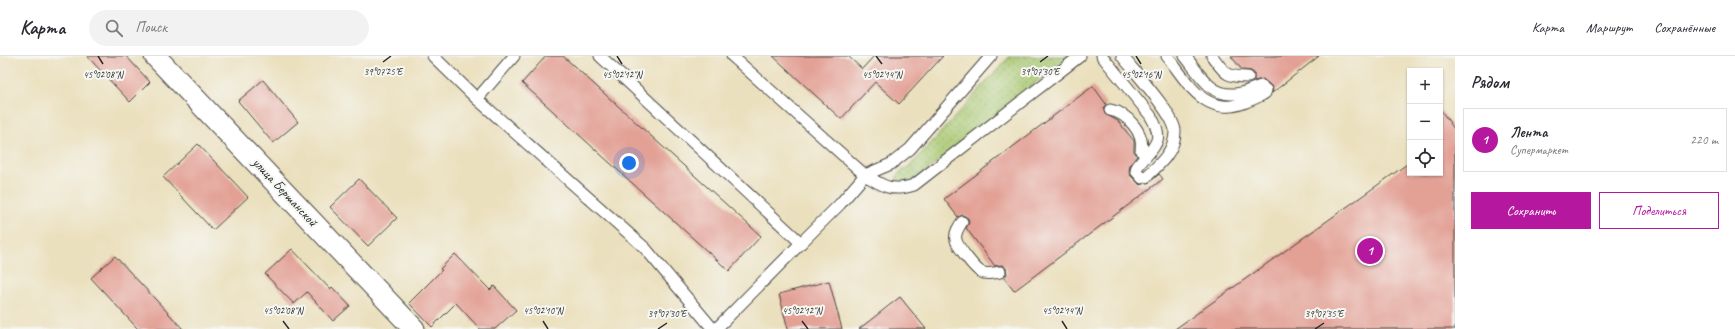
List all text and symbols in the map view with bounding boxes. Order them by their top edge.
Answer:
search box [89,10,369,46]
text: Карта [20,16,65,40]
icon: search [103,17,125,39]
text: Поиск [135,18,167,37]
text: Карта [1532,19,1564,36]
text: Маршрут [1586,19,1632,36]
text: Сохранённые [1654,19,1715,36]
text: 39°07'25"E [364,65,404,78]
text: 39°07'30"E [1021,65,1061,78]
text: 45°02'08"N [83,68,125,81]
text: 45°02'12"N [602,68,644,81]
text: 45°02'14"N [862,68,904,81]
text: 45°02'16"N [1121,68,1163,81]
map controls [1407,68,1443,176]
button: + [1407,68,1443,104]
text: Рядом [1471,72,1509,93]
button: − [1407,104,1443,140]
text: Лента [1510,123,1548,142]
text: 1 [1482,132,1488,148]
text: 220 m [1690,132,1718,148]
button: locate [1407,140,1443,176]
text: Супермаркет [1510,142,1568,158]
street label: улица Бершанской [248,153,322,231]
your location [619,153,639,173]
button: Сохранить [1471,192,1591,229]
button: Поделиться [1599,192,1719,229]
pin: 1 [1357,236,1383,266]
text: 45°02'08"N [263,304,305,317]
text: 45°02'10"N [523,304,565,317]
text: 45°02'12"N [782,304,824,317]
text: 45°02'14"N [1042,304,1084,317]
text: 39°07'30"E [648,307,688,320]
text: 39°07'35"E [1305,307,1345,320]

